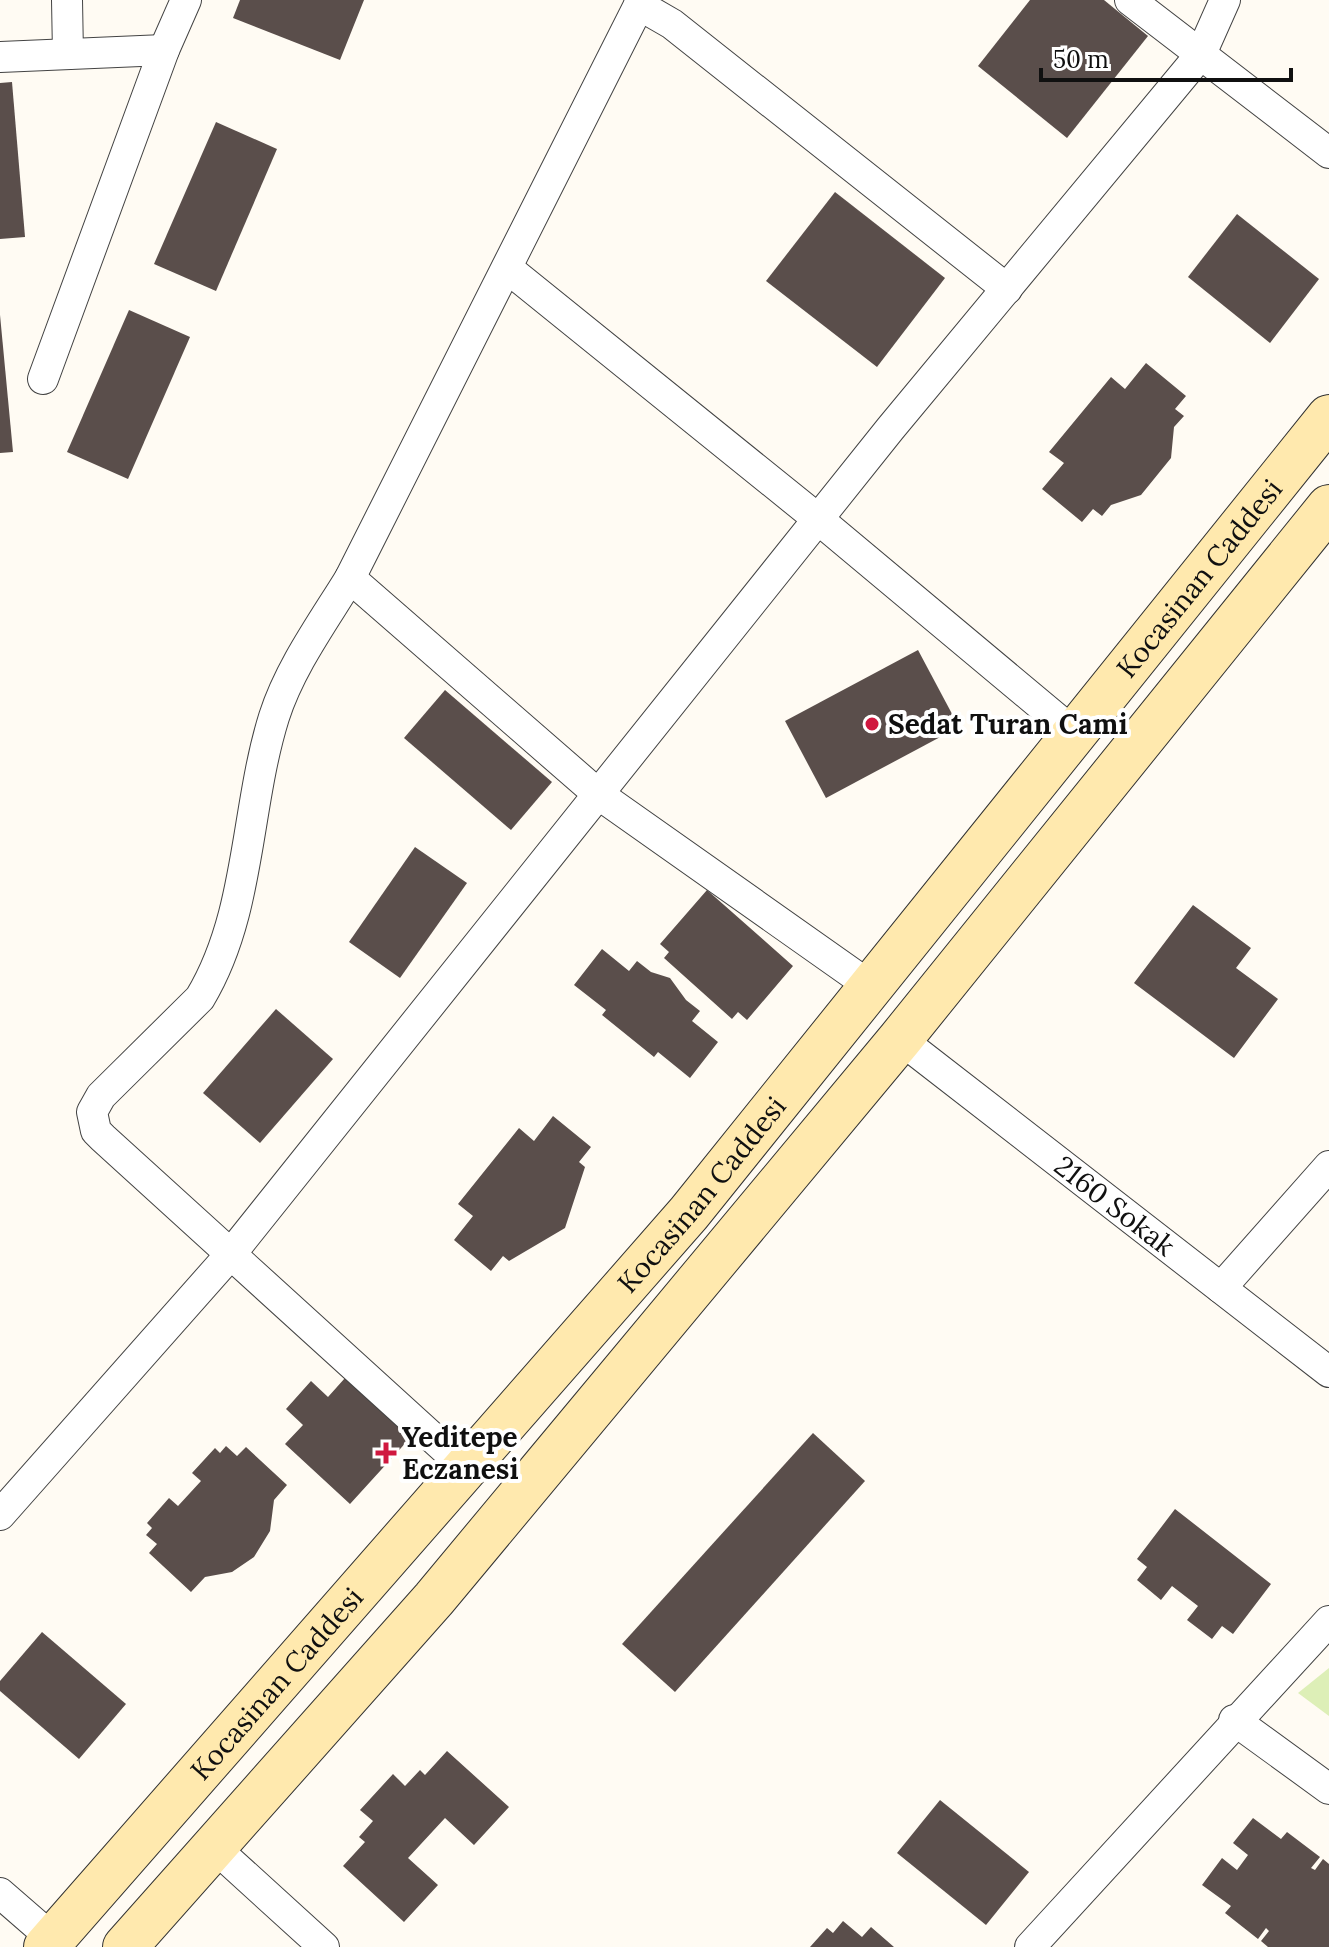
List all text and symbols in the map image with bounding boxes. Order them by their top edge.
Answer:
scale bar [1041,32,1291,82]
text: 50 m [1053,44,1109,75]
street label: Kocasinan Caddesi [1108,472,1290,685]
place label: Sedat Turan Cami [888,706,1128,742]
marker: Sedat Turan Cami [863,715,881,733]
street label: Kocasinan Caddesi [609,1089,794,1300]
street label: 2160 Sokak [1047,1148,1182,1264]
place label: Yeditepe Eczanesi [402,1419,519,1487]
marker: Yeditepe Eczanesi [377,1444,395,1462]
street label: Kocasinan Caddesi [182,1580,371,1788]

